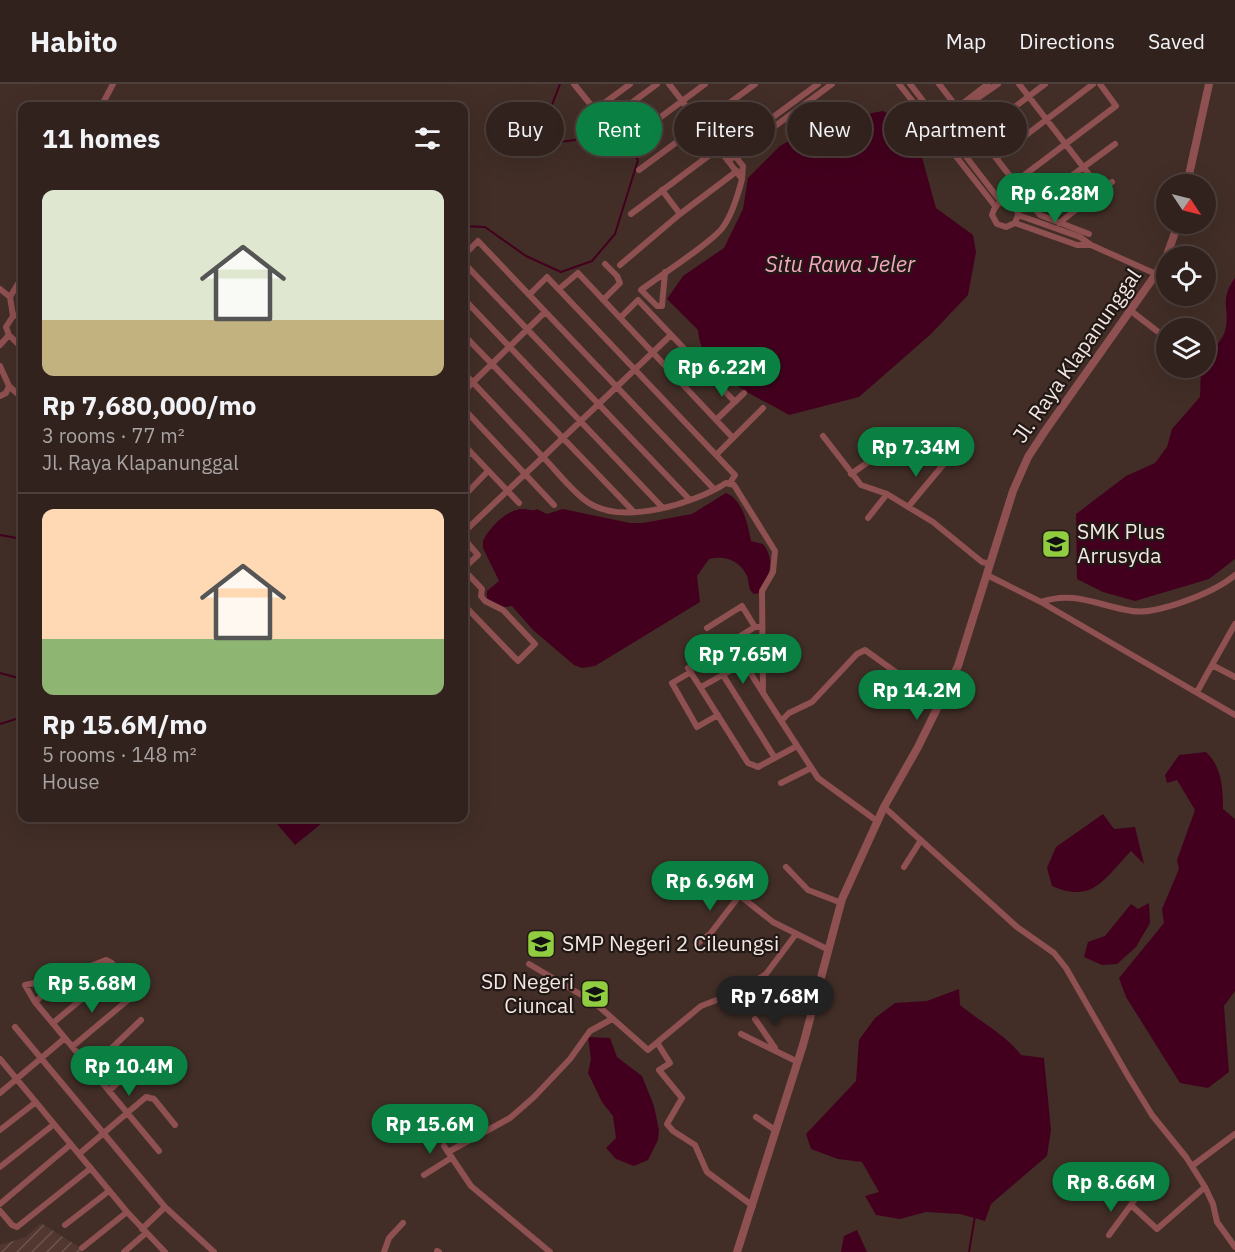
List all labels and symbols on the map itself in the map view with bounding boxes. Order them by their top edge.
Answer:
pin: Rp 6.28M [993,173,1117,224]
north arrow [1156,174,1216,234]
water label: Situ Rawa Jeler [765,249,916,278]
street label: Jl. Raya Klapanunggal [1005,263,1147,448]
pin: Rp 6.22M [660,347,784,398]
pin: Rp 7.34M [854,427,978,478]
place label: SMK Plus Arrusyda [1077,517,1165,569]
school or university icon: SMK Plus Arrusyda [1040,528,1072,560]
pin: Rp 7.65M [681,634,805,685]
pin: Rp 14.2M [855,670,979,721]
pin: Rp 6.96M [648,861,772,912]
school or university icon: SMP Negeri 2 Cileungsi [525,928,557,960]
place label: SMP Negeri 2 Cileungsi [562,929,779,957]
pin: Rp 5.68M [30,963,154,1014]
place label: SD Negeri Ciuncal [481,967,574,1019]
pin: Rp 7.68M [713,976,837,1027]
school or university icon: SD Negeri Ciuncal [579,978,611,1010]
pin: Rp 10.4M [67,1046,191,1097]
pin: Rp 15.6M [368,1104,492,1155]
pin: Rp 8.66M [1049,1162,1173,1213]

